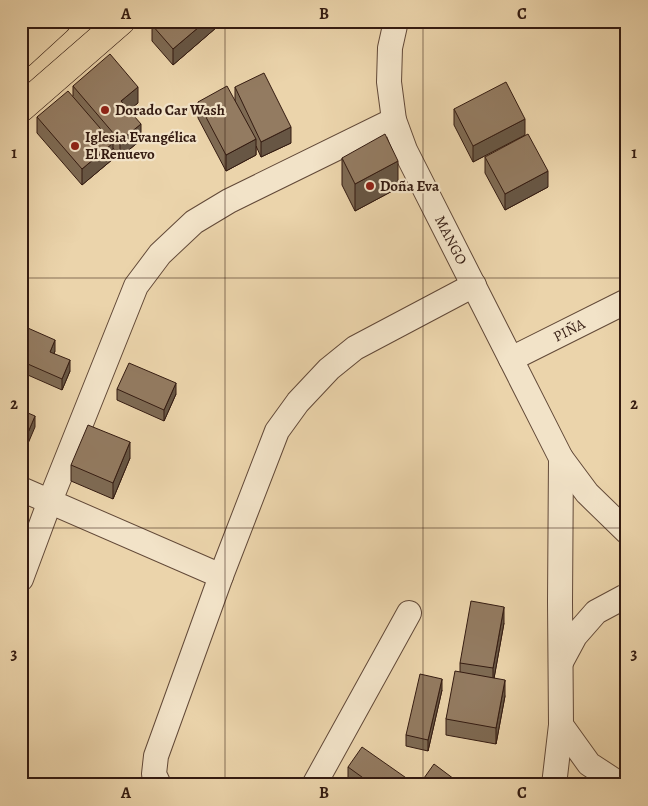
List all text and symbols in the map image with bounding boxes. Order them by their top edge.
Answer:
text: A [120,3,132,25]
text: B [319,3,329,25]
text: C [517,3,527,25]
place label: Dorado Car Wash [115,100,225,120]
marker: Dorado Car Wash [99,104,111,116]
place label: Iglesia Evangélica El Renuevo [85,127,197,164]
marker: Iglesia Evangélica El Renuevo [69,140,81,152]
text: 1 [11,142,17,164]
text: 1 [631,142,637,164]
place label: Doña Eva [380,176,440,196]
marker: Doña Eva [364,180,376,192]
street label: MANGO [430,212,472,268]
street label: PIÑA [550,313,588,346]
text: 2 [10,393,18,415]
text: 2 [630,393,638,415]
text: 3 [11,643,18,665]
text: 3 [631,643,638,665]
text: A [120,782,132,804]
text: B [319,782,329,804]
text: C [517,782,527,804]

